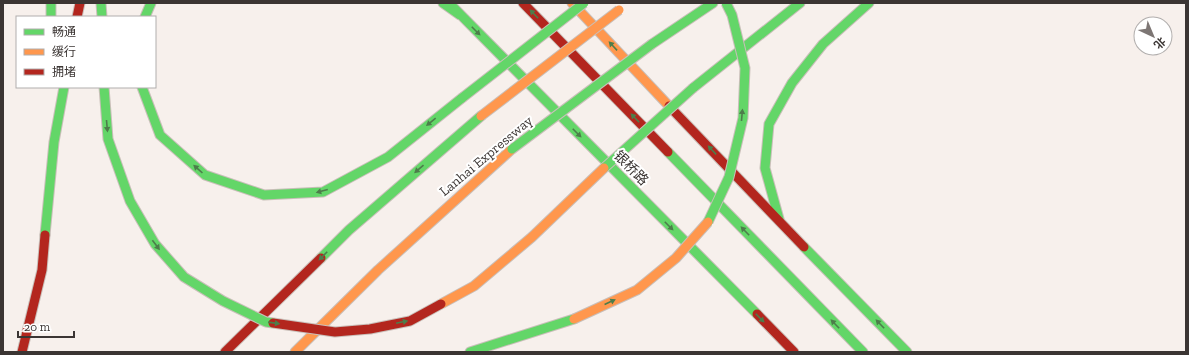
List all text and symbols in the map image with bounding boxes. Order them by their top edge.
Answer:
one-way arrow [529,9,539,19]
legend [16,16,156,88]
north arrow [1133,16,1173,56]
text: 畅通 [52,25,76,39]
one-way arrow [471,26,481,36]
text: 北 [1151,34,1168,51]
one-way arrow [608,41,618,51]
text: 缓行 [52,45,76,59]
text: 拥堵 [52,65,76,79]
one-way arrow [739,108,746,121]
street label: Lanhai Expressway [436,112,537,200]
one-way arrow [630,113,639,123]
one-way arrow [426,118,437,127]
one-way arrow [104,120,111,132]
one-way arrow [572,128,582,138]
one-way arrow [707,145,717,155]
street label: 银桥路 [610,147,652,189]
one-way arrow [414,164,425,173]
one-way arrow [193,165,204,174]
one-way arrow [316,188,328,194]
one-way arrow [664,221,674,231]
one-way arrow [740,226,750,236]
one-way arrow [152,239,160,250]
one-way arrow [318,251,328,261]
one-way arrow [604,299,615,305]
scale bar [18,313,74,339]
one-way arrow [755,313,765,323]
one-way arrow [396,319,408,325]
one-way arrow [831,319,840,329]
one-way arrow [875,319,885,329]
text: 20 m [24,320,51,334]
one-way arrow [268,320,280,326]

